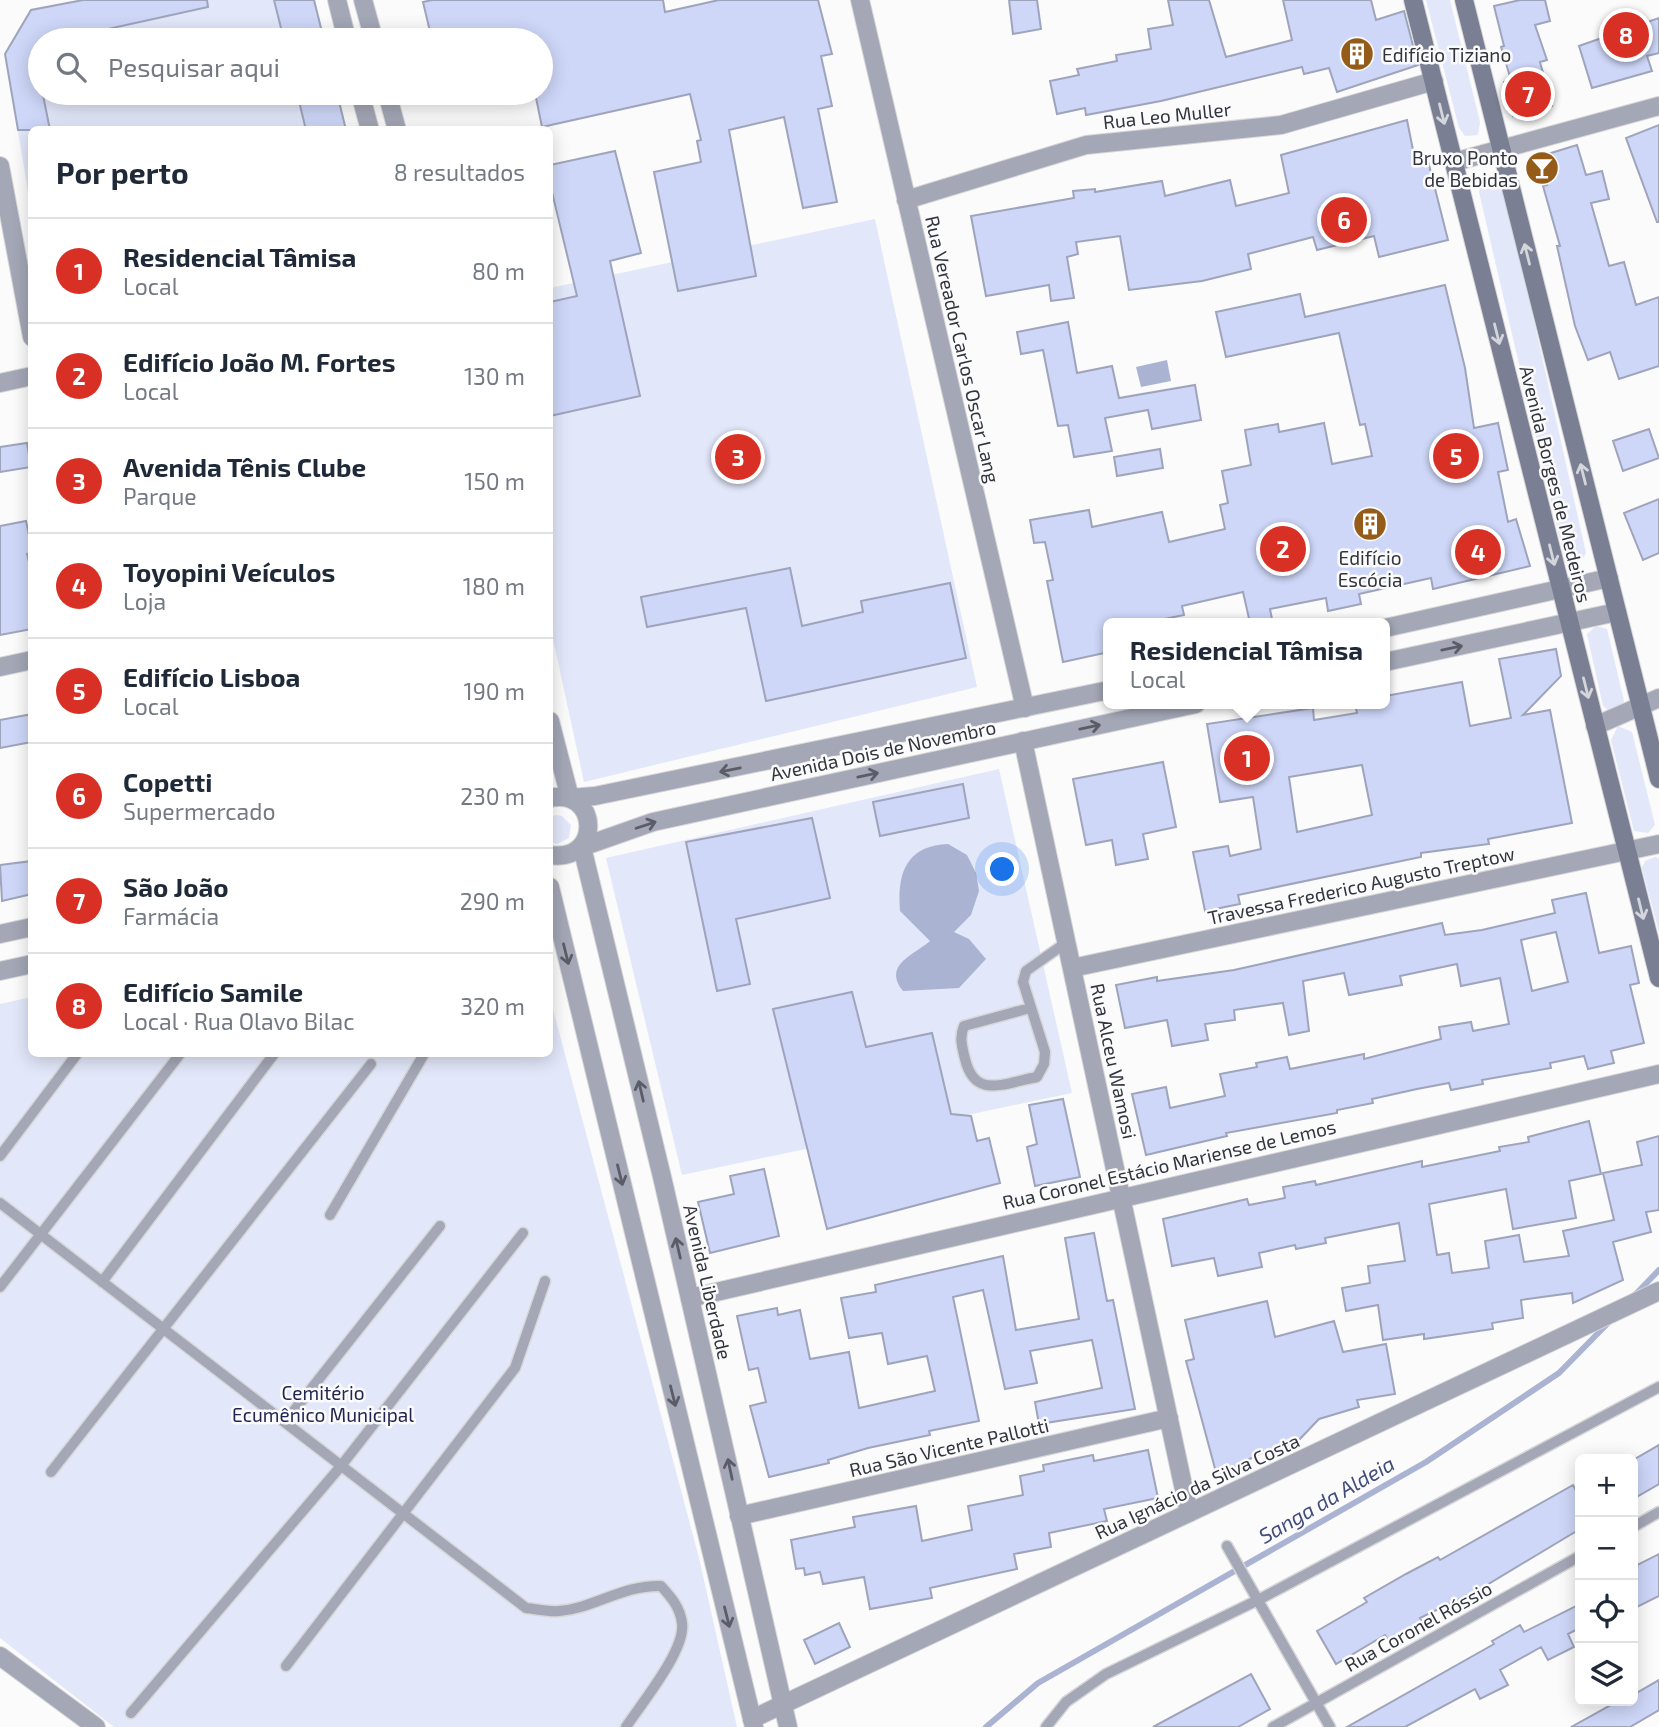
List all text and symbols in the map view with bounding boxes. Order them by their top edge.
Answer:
pin: 8 [1603,9,1649,61]
search box [28,28,553,105]
building icon: Edifício Tiziano [1338,35,1376,73]
place label: Edifício Tiziano [1382,43,1511,66]
icon: search [52,48,90,86]
text: Pesquisar aqui [108,51,280,82]
pin: 7 [1505,68,1551,120]
street label: Rua Leo Muller [1102,97,1233,133]
one-way arrow [1436,102,1449,125]
place label: Bruxo Ponto de Bebidas [1412,146,1518,191]
bar icon: Bruxo Ponto de Bebidas [1523,149,1561,187]
text: Por perto [56,154,189,190]
text: 8 resultados [394,158,525,186]
pin: 6 [1321,194,1367,246]
street label: Rua Vereador Carlos Oscar Lang [921,213,1005,485]
text: Residencial Tâmisa [123,241,356,272]
one-way arrow [1520,243,1533,265]
text: 1 [74,257,84,285]
text: 80 m [472,257,525,285]
text: Local [123,272,179,300]
one-way arrow [1491,323,1504,345]
text: Edifício João M. Fortes [123,346,395,377]
text: 2 [72,362,86,390]
text: 130 m [464,362,525,390]
street label: Avenida Borges de Medeiros [1515,363,1597,605]
text: Local [123,377,179,405]
pin: 5 [1433,430,1479,482]
pin: 3 [715,431,761,483]
text: Avenida Tênis Clube [123,451,366,482]
one-way arrow [1576,463,1589,486]
text: 3 [72,467,86,495]
text: 150 m [464,467,525,495]
text: Parque [123,482,197,510]
building icon: Edifício Escócia [1351,505,1389,543]
pin: 2 [1260,523,1306,575]
pin: 4 [1455,526,1501,578]
one-way arrow [1546,543,1559,566]
place label: Edifício Escócia [1338,546,1402,591]
text: Toyopini Veículos [123,556,335,587]
text: 4 [72,572,86,600]
text: 180 m [463,572,525,600]
text: Loja [123,587,166,615]
popup [1103,618,1390,709]
text: Residencial Tâmisa [1130,634,1363,665]
one-way arrow [1440,641,1463,654]
text: Edifício Lisboa [123,661,300,692]
text: Local [1130,665,1185,693]
text: 5 [73,677,85,705]
text: 190 m [464,677,525,705]
one-way arrow [1580,677,1593,699]
text: Local [123,692,179,720]
street label: Avenida Dois de Novembro [768,715,998,785]
one-way arrow [1078,719,1101,733]
pin: 1 [1224,732,1270,784]
one-way arrow [719,763,742,777]
text: Copetti [123,766,212,797]
one-way arrow [856,768,879,782]
text: 6 [72,782,86,810]
text: 230 m [460,782,525,810]
text: Supermercado [123,797,275,825]
one-way arrow [635,818,657,831]
street label: Travessa Frederico Augusto Treptow [1205,841,1517,929]
your location [985,852,1019,886]
text: São João [123,871,229,902]
text: 7 [73,887,85,915]
text: 290 m [460,887,525,915]
one-way arrow [1635,897,1648,920]
text: Farmácia [123,902,219,930]
one-way arrow [560,942,573,965]
text: Edifício Samile [123,976,303,1007]
street label: Rua Alceu Wamosi [1086,981,1142,1141]
text: 8 [72,992,86,1020]
text: 320 m [460,992,525,1020]
text: Local · Rua Olavo Bilac [123,1007,354,1035]
one-way arrow [634,1080,648,1103]
street label: Rua Coronel Estácio Mariense de Lemos [1000,1114,1338,1214]
one-way arrow [613,1163,627,1186]
street label: Avenida Liberdade [679,1202,737,1362]
one-way arrow [671,1237,684,1260]
park label: Cemitério Ecumênico Municipal [232,1381,414,1426]
one-way arrow [667,1384,681,1407]
street label: Rua São Vicente Pallotti [847,1413,1051,1481]
street label: Rua Ignácio da Silva Costa [1091,1428,1303,1544]
water label: Sanga da Aldeia [1254,1450,1398,1548]
map controls [1575,1454,1638,1706]
button: + [1575,1454,1638,1517]
one-way arrow [722,1458,736,1481]
button: − [1575,1517,1638,1580]
street label: Rua Coronel Róssio [1340,1576,1496,1676]
button: locate [1575,1580,1638,1643]
one-way arrow [721,1605,734,1628]
button: layers [1575,1643,1638,1706]

